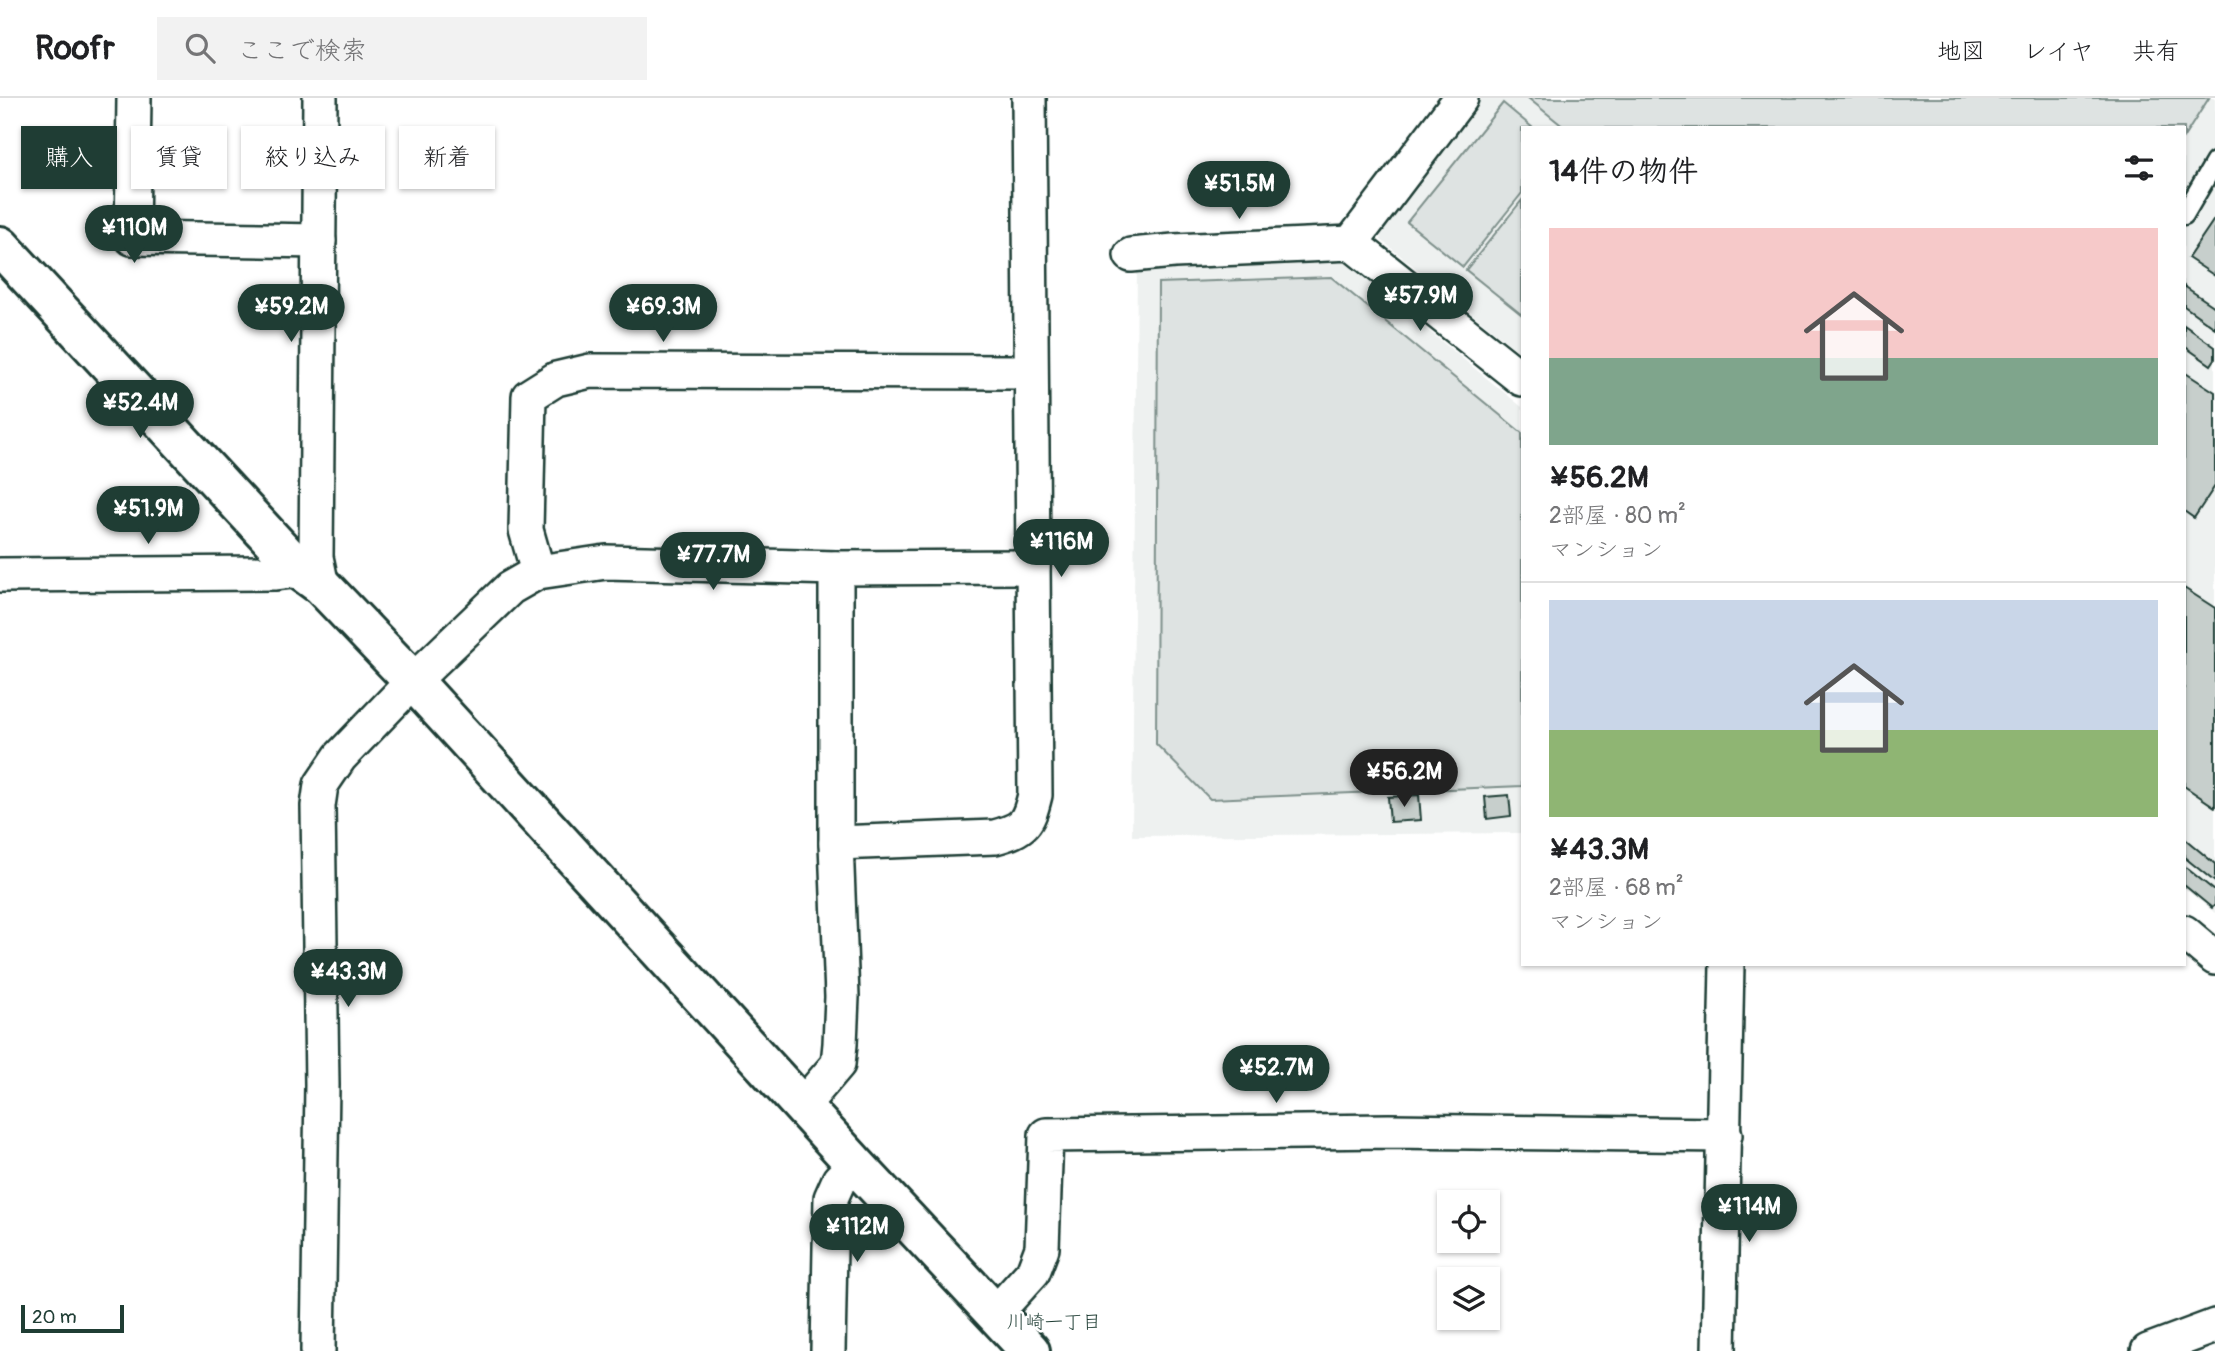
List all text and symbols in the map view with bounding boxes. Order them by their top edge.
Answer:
search box [157,17,647,80]
text: Roofr [35,28,115,69]
icon: search [181,29,219,67]
text: ここで検索 [237,35,367,67]
text: 地図 [1937,37,1985,66]
text: レイヤ [2023,37,2094,66]
text: 共有 [2132,37,2180,66]
chip: 購入 [21,126,117,189]
chip: 賃貸 [131,126,227,189]
chip: 絞り込み [241,126,385,189]
chip: 新着 [399,126,495,189]
icon: filters [2120,149,2158,187]
text: 14件の物件 [1549,153,1698,190]
pin: ¥51.5M [1182,162,1296,221]
text: ¥51.5M [1203,169,1275,198]
pin: ¥110M [85,206,183,265]
text: ¥110M [101,213,167,242]
icon: home [1791,273,1917,399]
pin: ¥57.9M [1363,274,1477,333]
text: ¥57.9M [1383,281,1457,310]
pin: ¥59.2M [234,285,348,344]
pin: ¥69.3M [606,285,720,344]
text: ¥59.2M [254,292,328,321]
text: ¥69.3M [625,292,701,321]
pin: ¥52.4M [83,380,197,440]
text: ¥52.4M [102,388,178,417]
text: ¥56.2M [1549,459,1648,496]
pin: ¥51.9M [91,486,205,546]
text: ¥51.9M [113,494,183,523]
text: 2部屋 · 80 m² [1549,501,1686,530]
pin: ¥116M [1012,519,1110,579]
text: ¥116M [1029,527,1093,556]
pin: ¥77.7M [656,532,770,592]
text: マンション [1549,535,1663,564]
text: ¥77.7M [676,540,750,569]
icon: home [1791,645,1917,771]
pin: ¥56.2M [1347,750,1461,809]
text: ¥56.2M [1366,757,1442,786]
text: ¥43.3M [1549,831,1649,868]
text: 2部屋 · 68 m² [1549,873,1684,902]
text: マンション [1549,907,1663,936]
pin: ¥43.3M [291,950,405,1009]
text: ¥43.3M [310,957,386,986]
pin: ¥52.7M [1219,1046,1333,1105]
text: ¥52.7M [1238,1053,1314,1082]
pin: ¥114M [1700,1184,1798,1244]
map controls [1437,1190,1500,1330]
button: locate [1437,1190,1500,1253]
text: ¥114M [1717,1192,1781,1221]
pin: ¥112M [808,1204,906,1264]
text: ¥112M [825,1212,889,1241]
button: layers [1437,1267,1500,1330]
scale bar [21,1302,124,1334]
text: 20 m [32,1305,77,1329]
district label: 川崎一丁目 [1006,1310,1102,1334]

